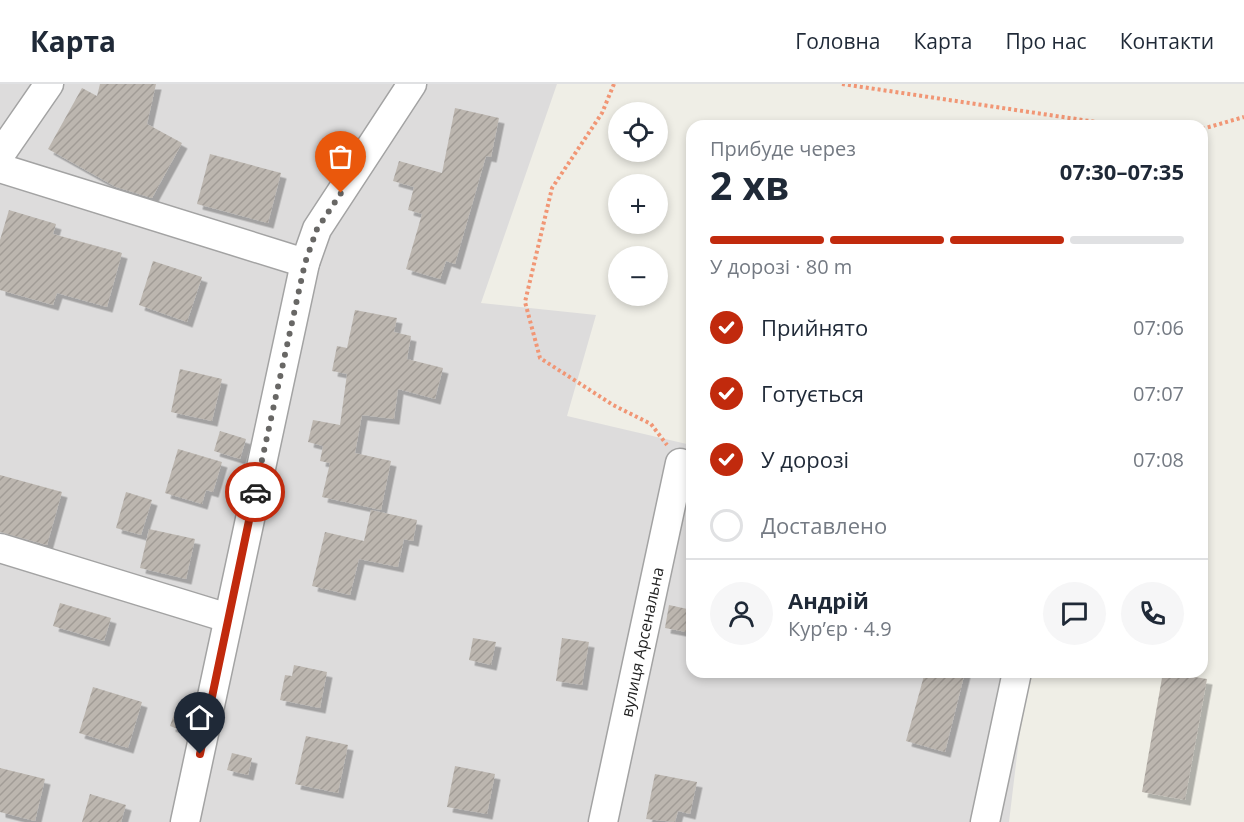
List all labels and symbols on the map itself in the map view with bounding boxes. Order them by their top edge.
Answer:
pin [315,131,366,193]
courier [225,462,285,522]
street label: вулиця Арсенальна [615,565,669,719]
pin [174,692,225,754]

